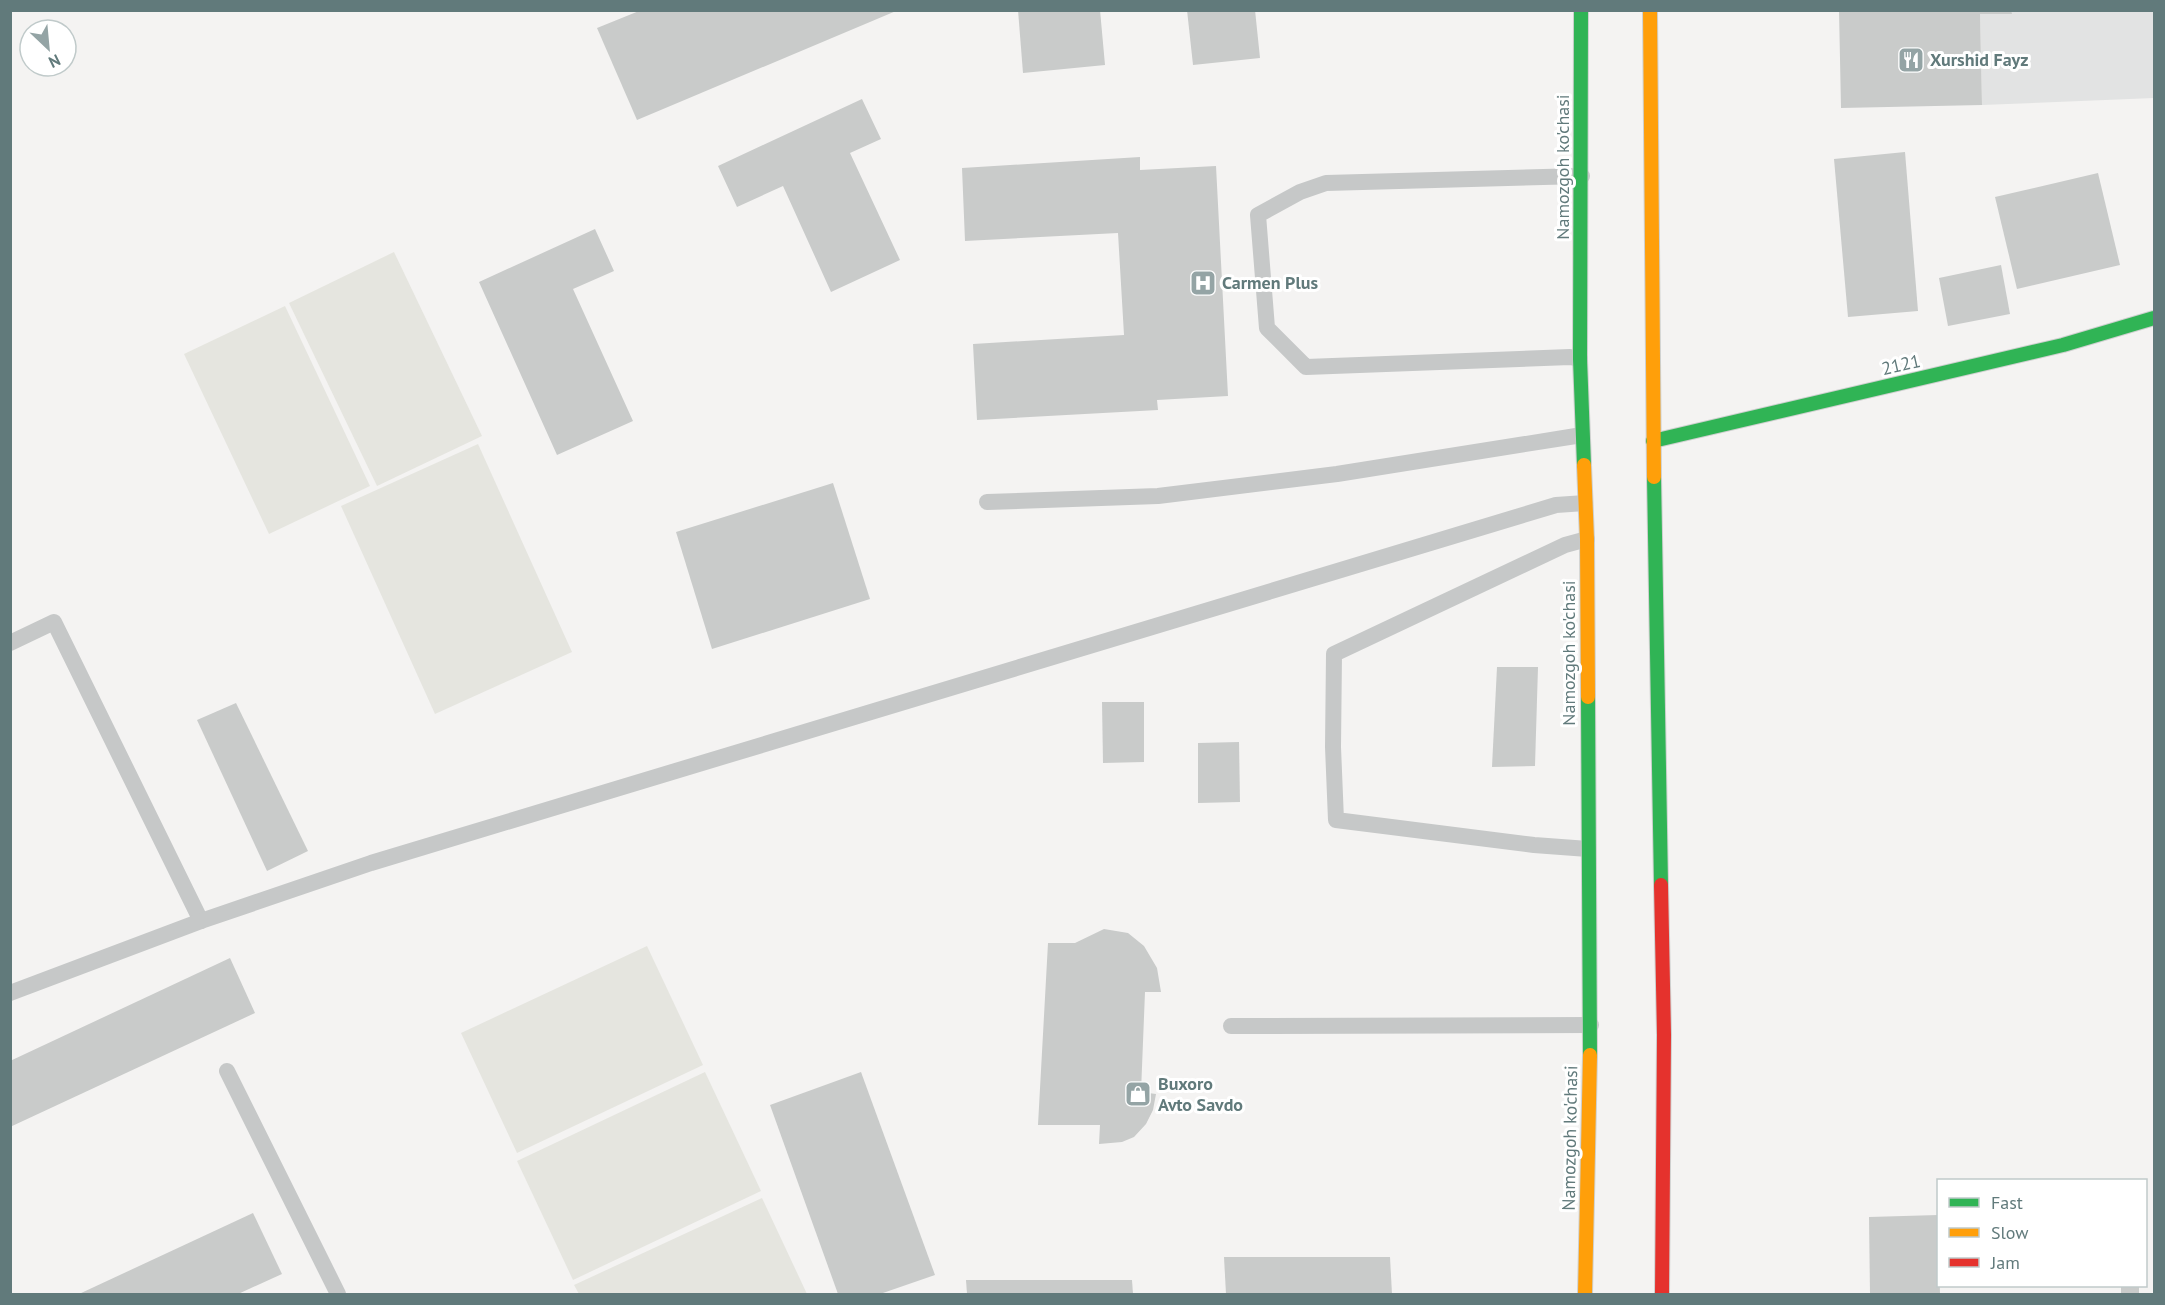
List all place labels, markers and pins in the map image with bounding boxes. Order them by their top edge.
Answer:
restaurant icon: Xurshid Fayz [1896,45,1926,75]
place label: Xurshid Fayz [1930,48,2028,71]
hospital icon: Carmen Plus [1188,268,1218,298]
place label: Carmen Plus [1222,271,1318,294]
place label: Buxoro Avto Savdo [1158,1072,1243,1116]
shop icon: Buxoro Avto Savdo [1123,1079,1153,1109]

